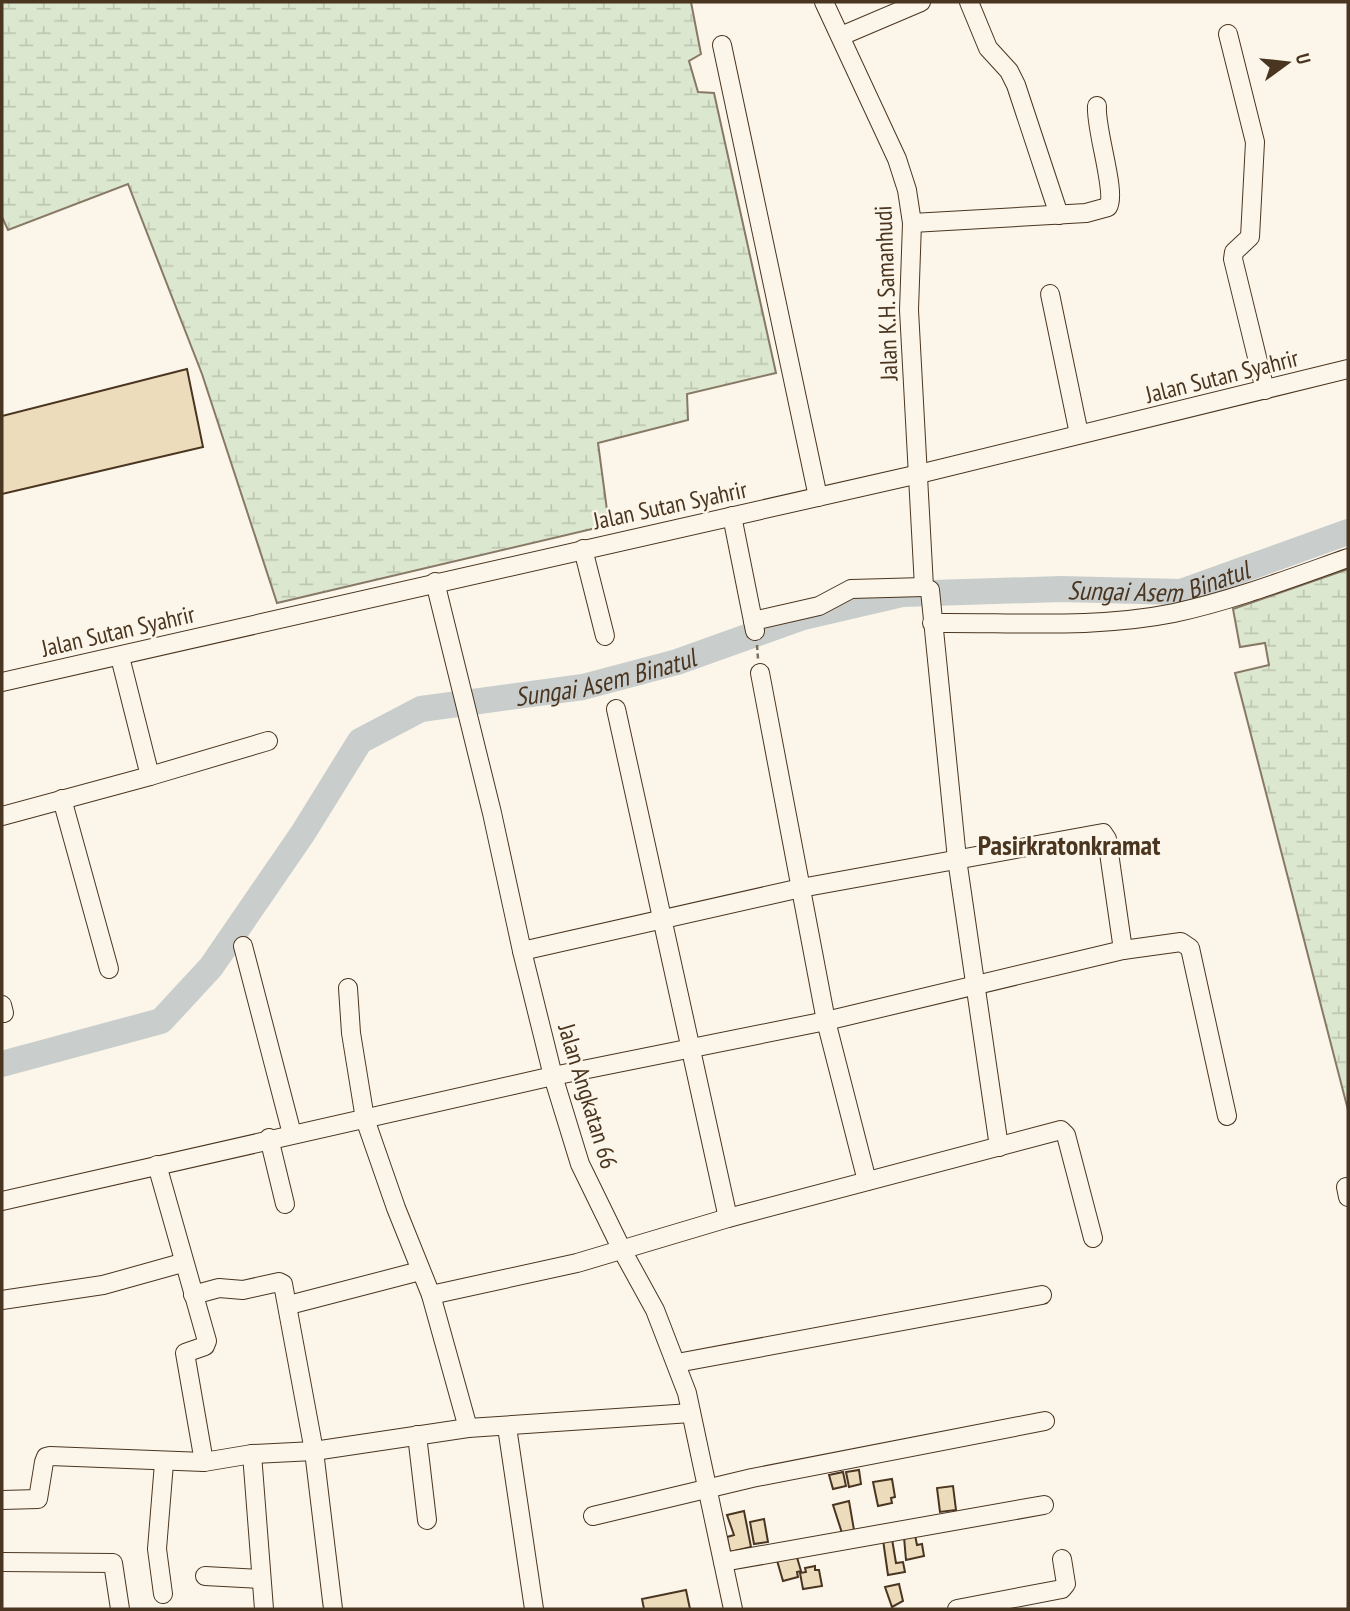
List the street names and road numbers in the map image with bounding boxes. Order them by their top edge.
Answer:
street label: Jalan K.H. Samanhudi [867,205,905,382]
street label: Jalan Sutan Syahrir [1141,342,1302,410]
street label: Jalan Sutan Syahrir [589,473,750,537]
street label: Jalan Sutan Syahrir [37,598,198,664]
street label: Jalan Angkatan 66 [551,1019,625,1172]

